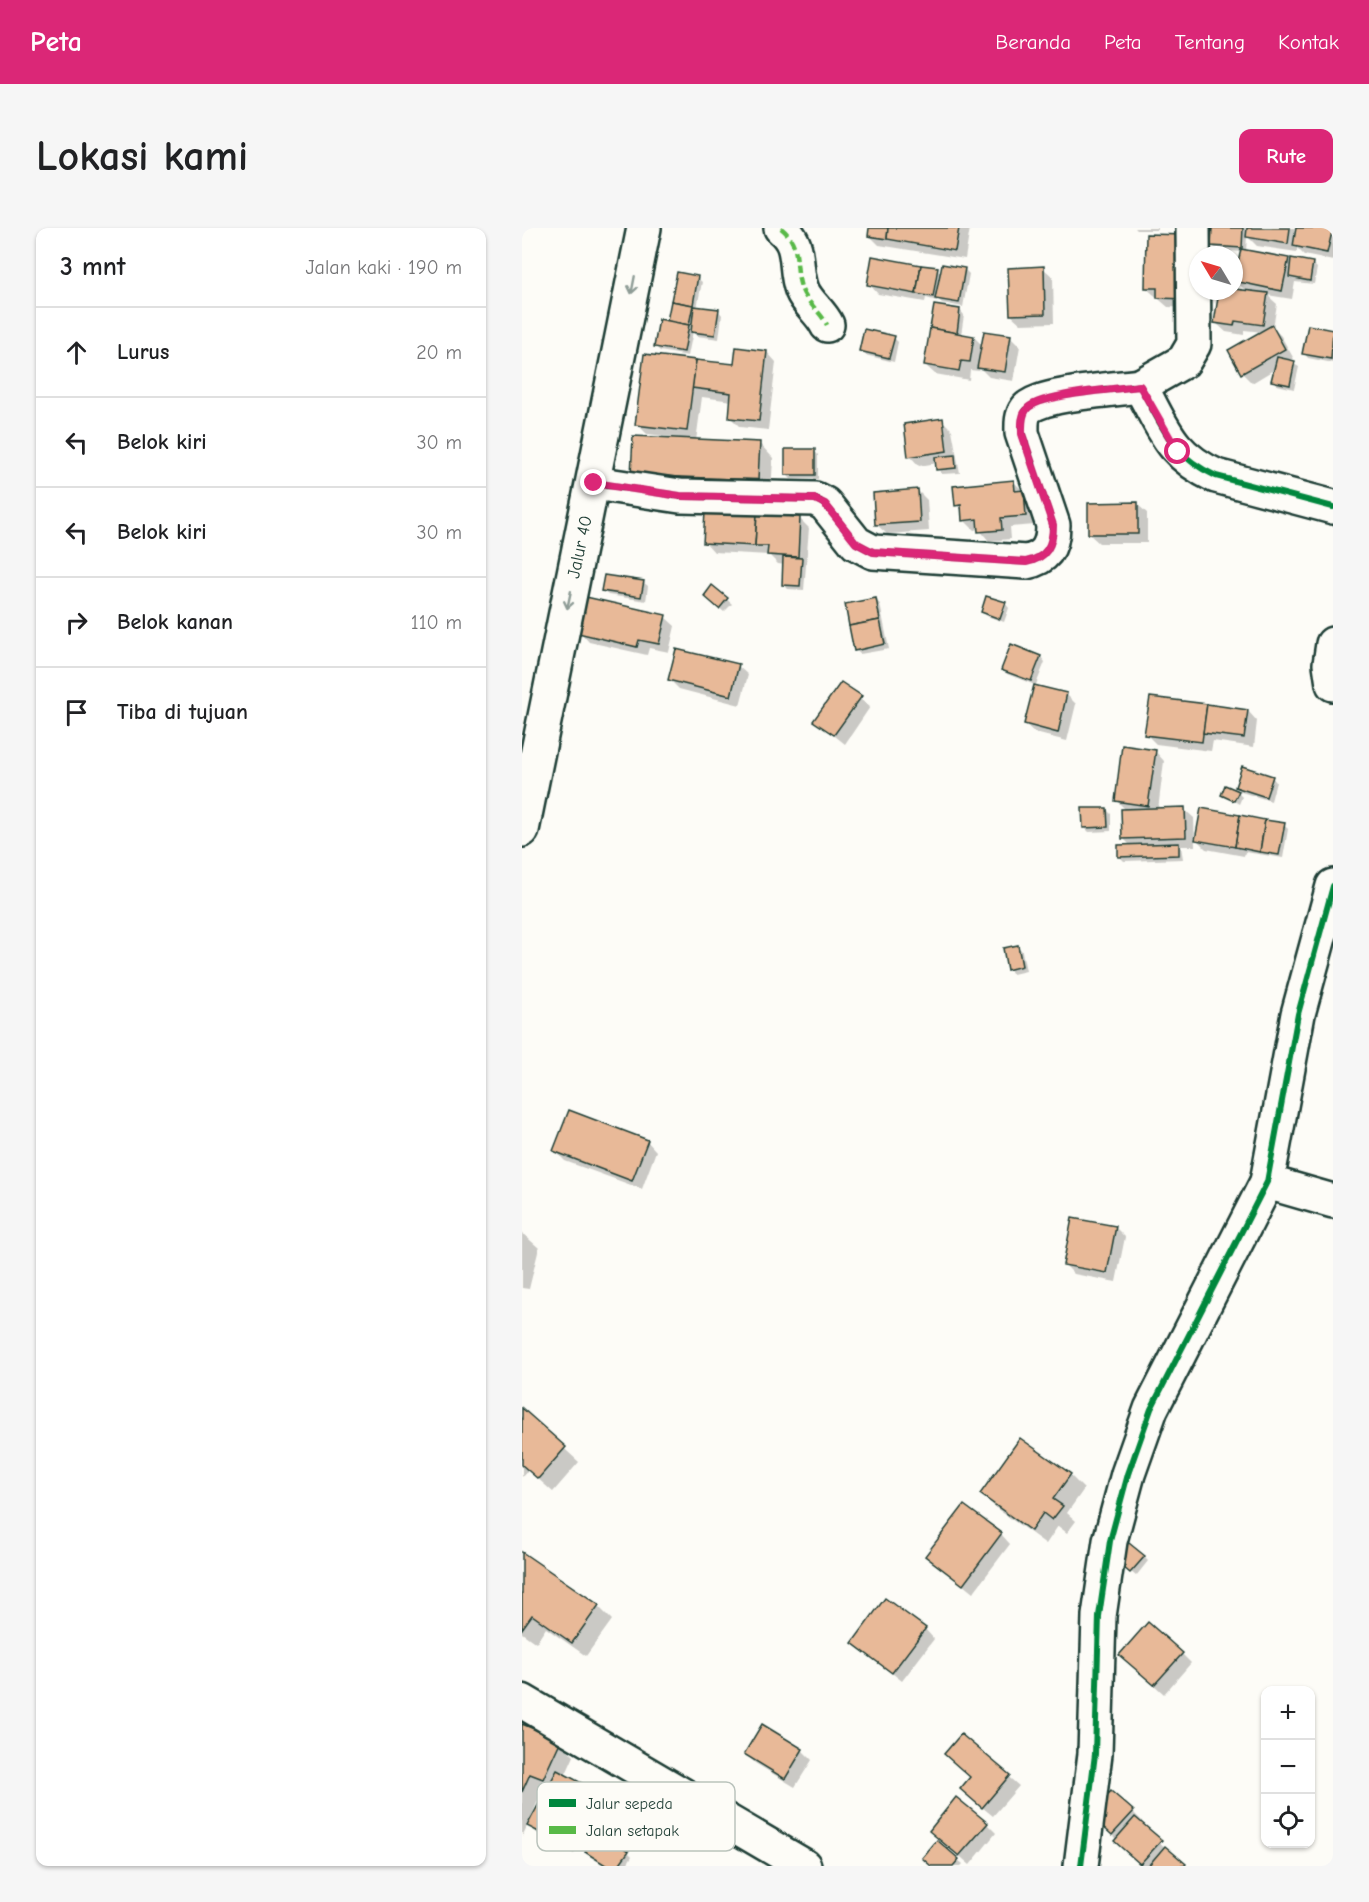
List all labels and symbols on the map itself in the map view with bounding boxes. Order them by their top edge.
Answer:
north arrow [1189,246,1243,300]
one-way arrow [627,275,638,295]
route start [1164,438,1190,464]
route end [580,469,606,495]
street label: Jalur 40 [563,514,597,580]
one-way arrow [563,590,574,609]
legend [537,1782,735,1851]
text: Jalur sepeda [586,1795,673,1813]
text: Jalan setapak [586,1822,679,1840]

